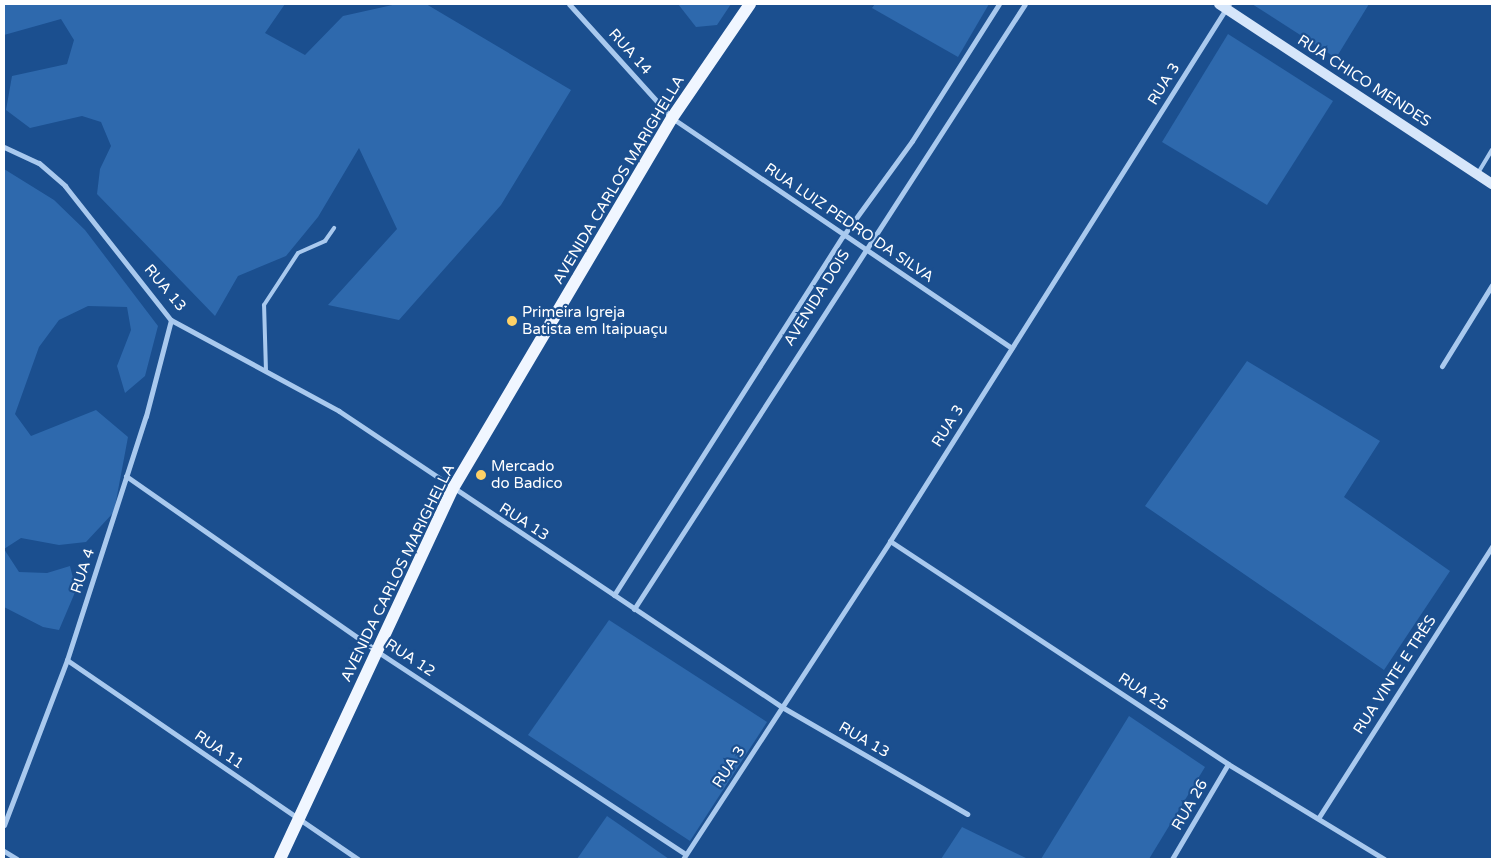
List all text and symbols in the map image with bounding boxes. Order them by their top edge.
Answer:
street label: RUA 14 [605,25,655,79]
street label: RUA CHICO MENDES [1294,31,1434,131]
street label: RUA 3 [1144,60,1184,108]
street label: AVENIDA CARLOS MARIGHELLA [549,72,689,288]
street label: RUA LUIZ PEDRO DA SILVA [761,159,937,287]
street label: AVENIDA DOIS [780,247,854,349]
street label: RUA 13 [140,261,190,315]
place label: Primeira Igreja Batista em Itaipuaçu [522,303,668,338]
marker: Primeira Igreja Batista em Itaipuaçu [506,315,518,327]
street label: RUA 3 [928,402,968,450]
place label: Mercado do Badico [491,457,563,492]
street label: AVENIDA CARLOS MARIGHELLA [337,461,459,685]
marker: Mercado do Badico [475,469,487,481]
street label: RUA 13 [496,499,552,545]
street label: RUA 4 [67,546,99,596]
street label: RUA VINTE E TRÊS [1350,612,1440,738]
street label: RUA 12 [382,635,438,681]
street label: RUA 25 [1115,669,1171,715]
street label: RUA 13 [835,718,893,762]
street label: RUA 11 [191,727,247,773]
street label: RUA 3 [709,743,749,791]
street label: RUA 26 [1168,776,1212,834]

